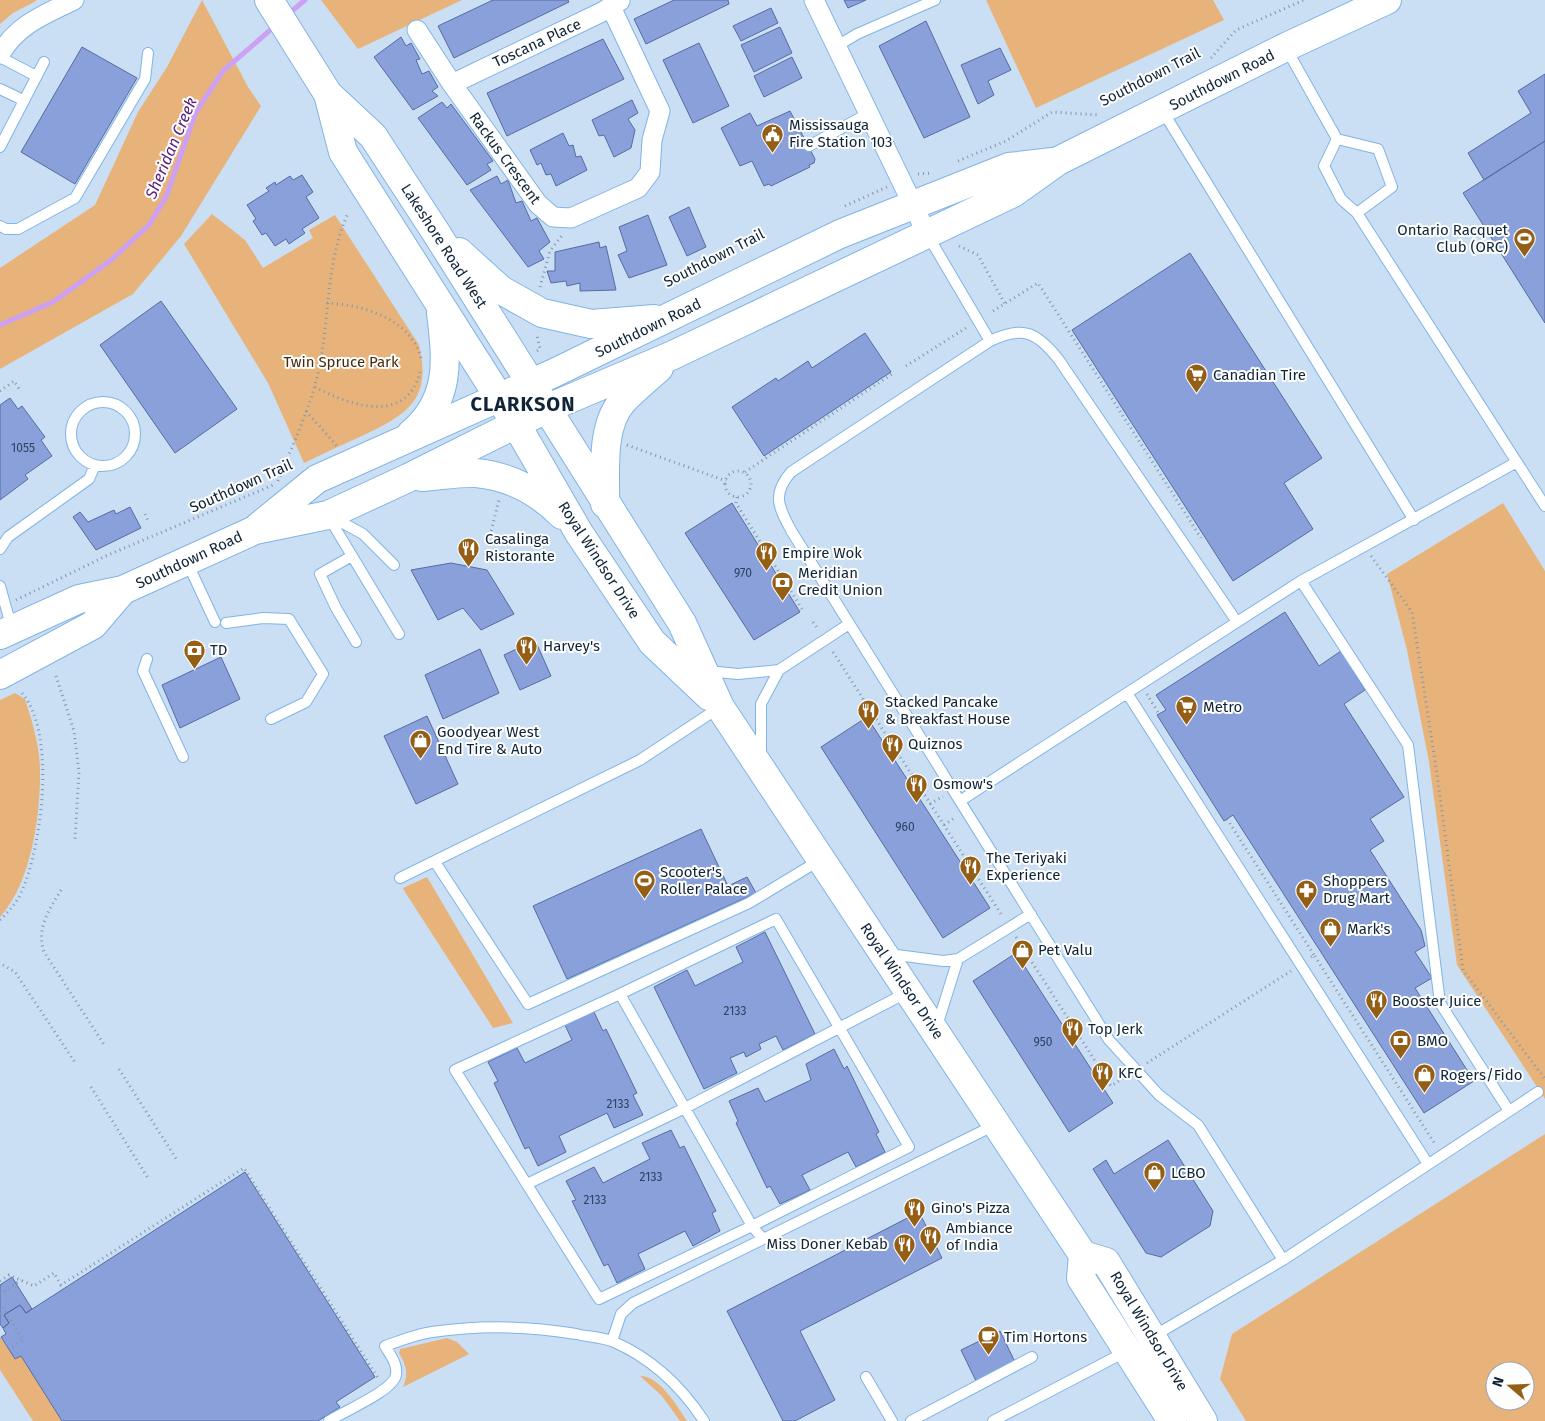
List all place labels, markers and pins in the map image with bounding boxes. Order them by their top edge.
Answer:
place label: Mississauga Fire Station 103 [789,116,893,151]
public building icon: Mississauga Fire Station 103 [761,122,785,153]
place label: Ontario Racquet Club (ORC) [1397,221,1509,256]
sports icon: Ontario Racquet Club (ORC) [1512,227,1536,258]
supermarket icon: Canadian Tire [1185,363,1209,394]
place label: Canadian Tire [1213,366,1306,384]
place label: Casalinga Ristorante [485,530,555,565]
restaurant icon: Casalinga Ristorante [457,536,481,567]
restaurant icon: Empire Wok [754,541,778,572]
place label: Empire Wok [782,544,862,562]
place label: Meridian Credit Union [798,564,883,599]
bank icon: Meridian Credit Union [770,570,794,601]
restaurant icon: Harvey's [515,634,539,665]
place label: Harvey's [543,637,600,655]
bank icon: TD [182,638,206,669]
place label: TD [210,641,227,659]
place label: Stacked Pancake & Breakfast House [885,693,1010,728]
supermarket icon: Metro [1175,695,1199,726]
place label: Metro [1203,698,1242,716]
restaurant icon: Stacked Pancake & Breakfast House [857,699,881,730]
place label: Goodyear West End Tire & Auto [437,723,542,758]
shop icon: Goodyear West End Tire & Auto [409,729,433,760]
restaurant icon: Quiznos [880,732,904,763]
place label: Quiznos [908,735,962,753]
restaurant icon: Osmow's [905,772,929,803]
place label: Osmow's [933,775,993,793]
place label: The Teriyaki Experience [986,849,1067,884]
restaurant icon: The Teriyaki Experience [958,855,982,886]
place label: Scooter's Roller Palace [660,863,748,898]
sports icon: Scooter's Roller Palace [632,869,656,900]
place label: Shoppers Drug Mart [1323,872,1391,907]
pharmacy icon: Shoppers Drug Mart [1295,878,1319,909]
shop icon: Mark's [1319,917,1343,948]
place label: Mark's [1347,920,1390,938]
shop icon: Pet Valu [1010,938,1034,969]
place label: Pet Valu [1038,941,1093,959]
restaurant icon: Booster Juice [1364,989,1388,1020]
place label: Booster Juice [1392,992,1481,1010]
restaurant icon: Top Jerk [1060,1017,1084,1048]
place label: Top Jerk [1088,1020,1143,1038]
bank icon: BMO [1389,1029,1413,1060]
place label: BMO [1417,1032,1448,1050]
restaurant icon: KFC [1090,1061,1114,1092]
shop icon: Rogers/Fido [1412,1063,1436,1094]
place label: KFC [1118,1064,1143,1082]
place label: Rogers/Fido [1440,1066,1523,1084]
shop icon: LCBO [1143,1161,1167,1192]
place label: LCBO [1171,1164,1206,1182]
restaurant icon: Gino's Pizza [903,1196,927,1227]
place label: Gino's Pizza [931,1199,1010,1217]
place label: Ambiance of India [946,1219,1013,1254]
restaurant icon: Ambiance of India [918,1225,942,1256]
restaurant icon: Miss Doner Kebab [892,1232,916,1263]
place label: Miss Doner Kebab [766,1235,888,1253]
cafe icon: Tim Hortons [976,1325,1000,1356]
place label: Tim Hortons [1004,1328,1087,1346]

